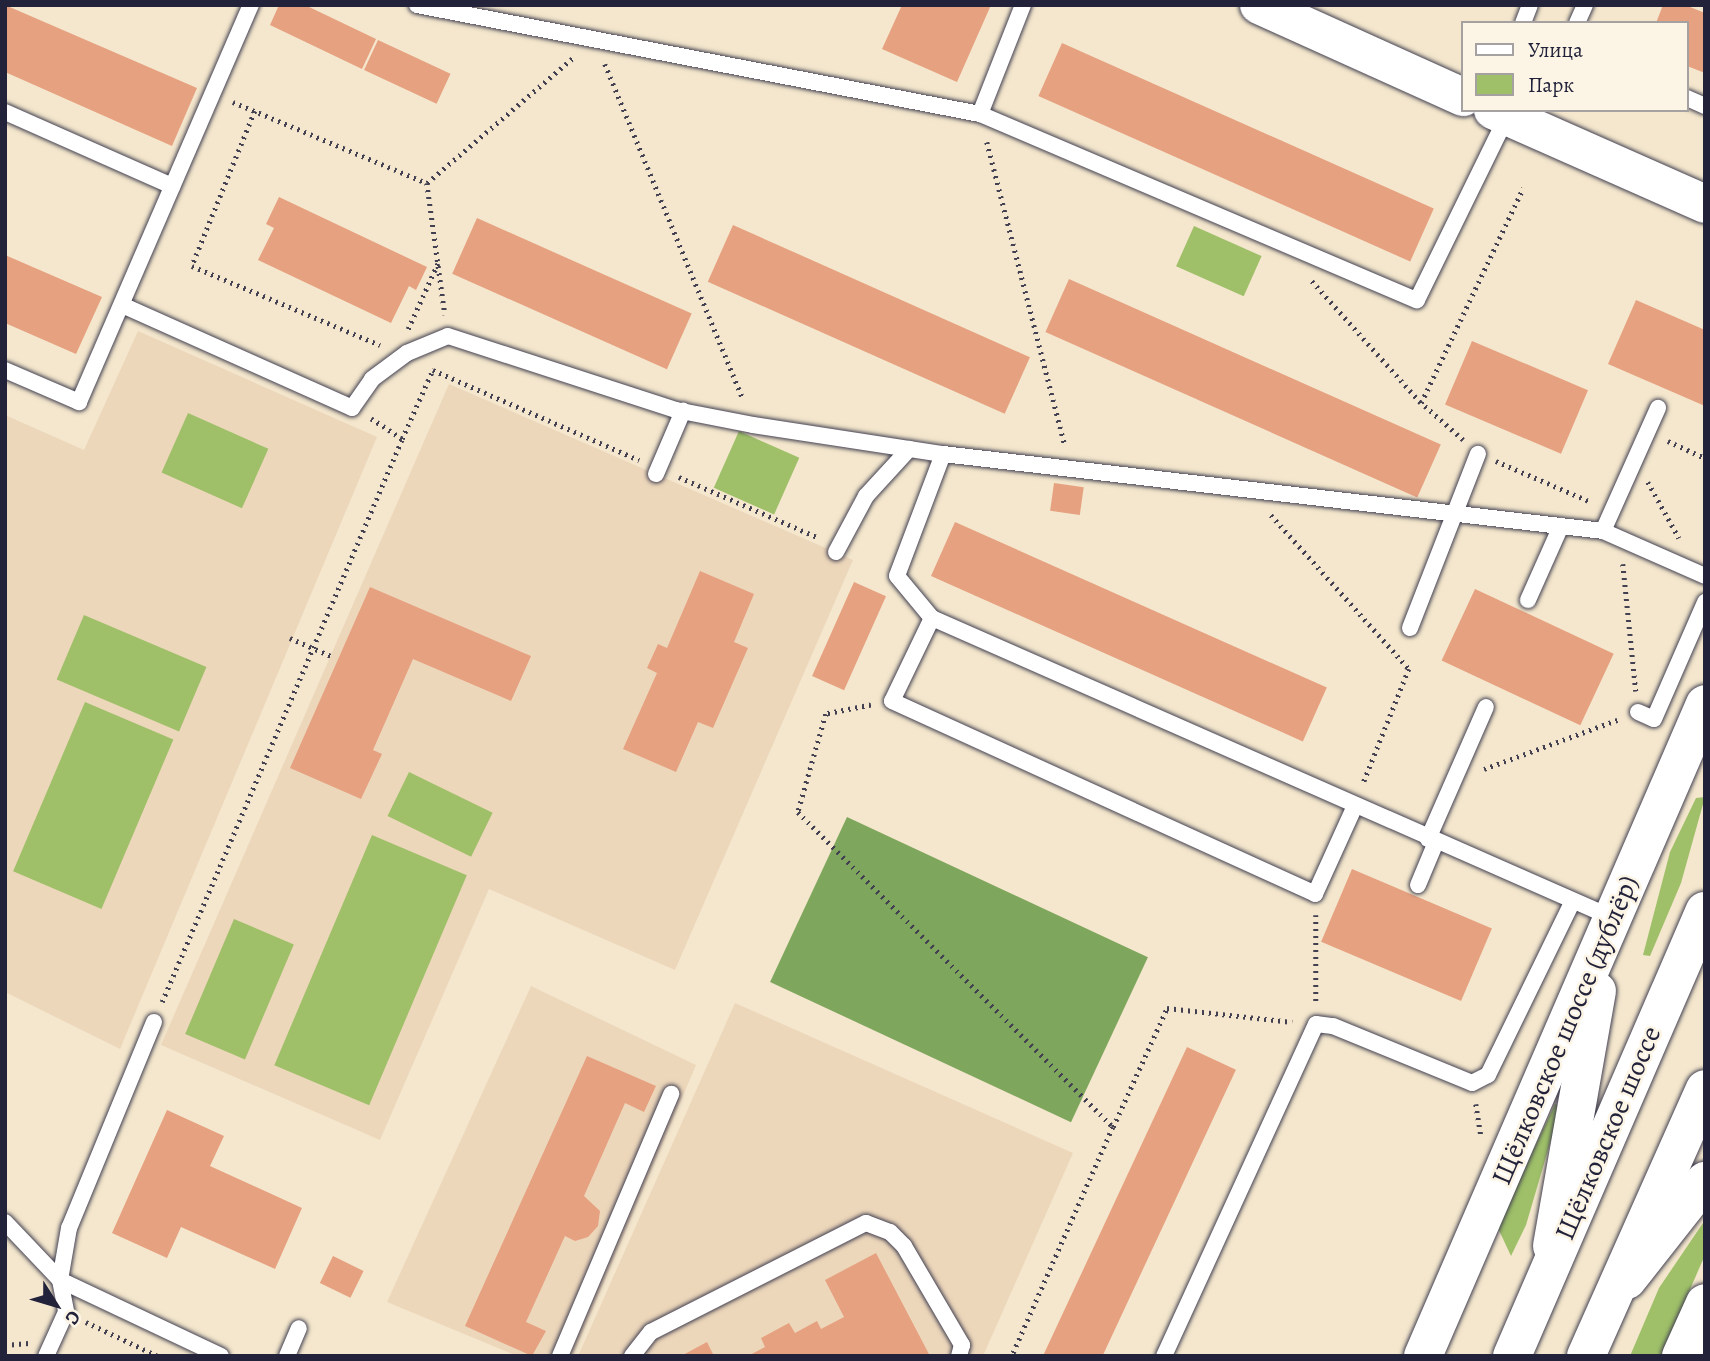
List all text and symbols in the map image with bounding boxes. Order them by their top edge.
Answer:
legend [1462,21,1689,112]
text: Улица [1528,36,1583,64]
text: Парк [1528,71,1574,99]
street label: Щёлковское шоссе (дублёр) [1485,870,1645,1190]
street label: Щёлковское шоссе [1548,1021,1668,1245]
north arrow [21,1270,91,1340]
text: С [59,1305,87,1330]

